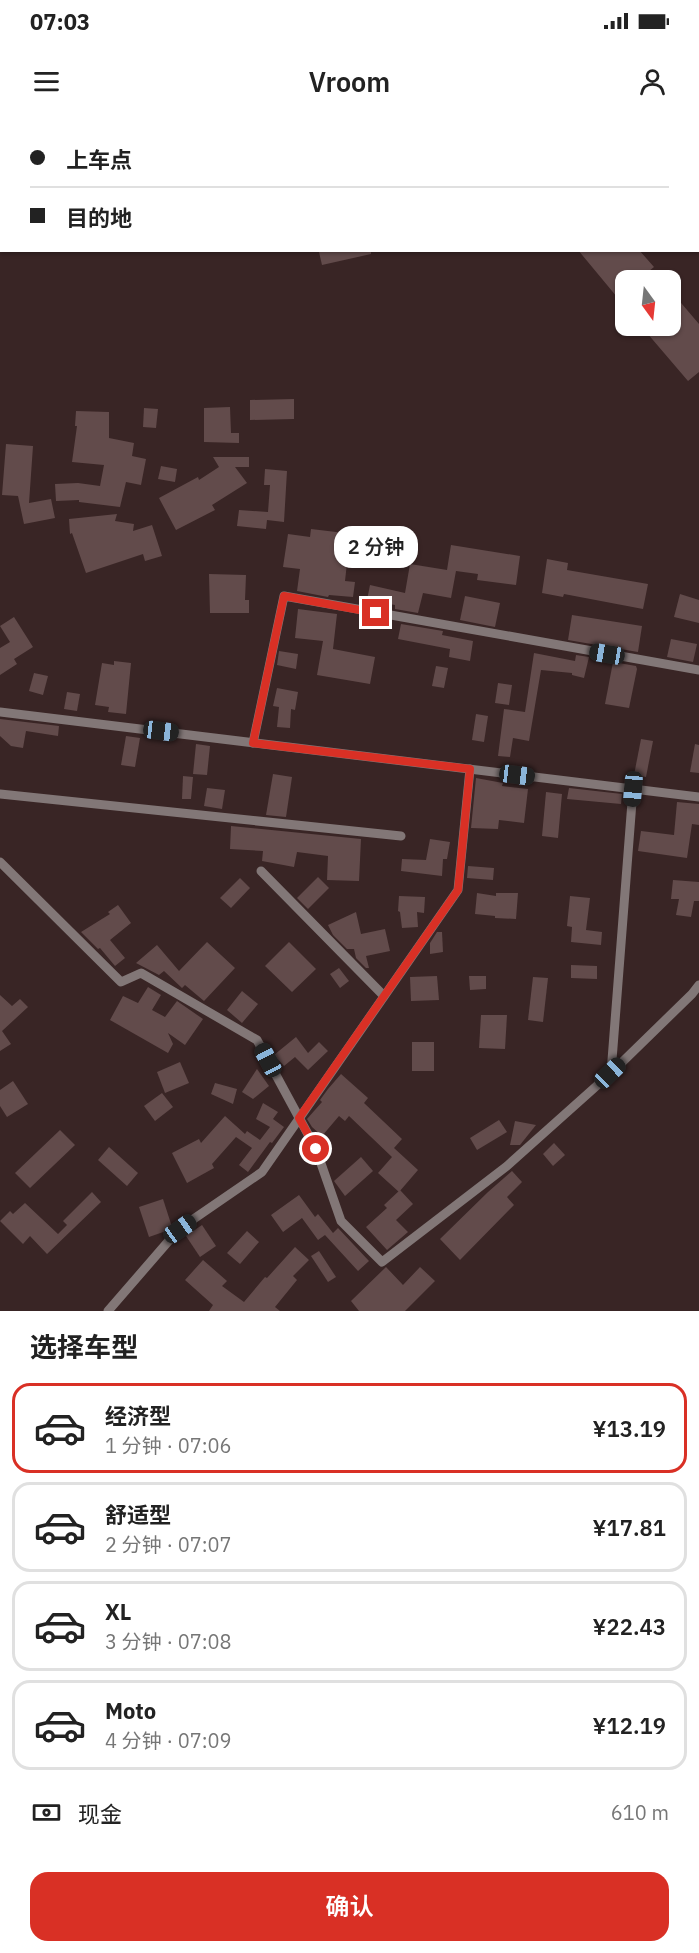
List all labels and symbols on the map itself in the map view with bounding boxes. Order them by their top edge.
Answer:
north arrow [615,270,681,336]
callout: 2 分钟 [334,526,418,568]
route end [362,599,389,626]
car [588,642,626,666]
car [142,720,180,742]
car [498,764,536,786]
car [622,770,644,808]
car [252,1040,284,1080]
car [591,1054,629,1092]
route start [302,1135,329,1162]
car [160,1211,200,1247]

